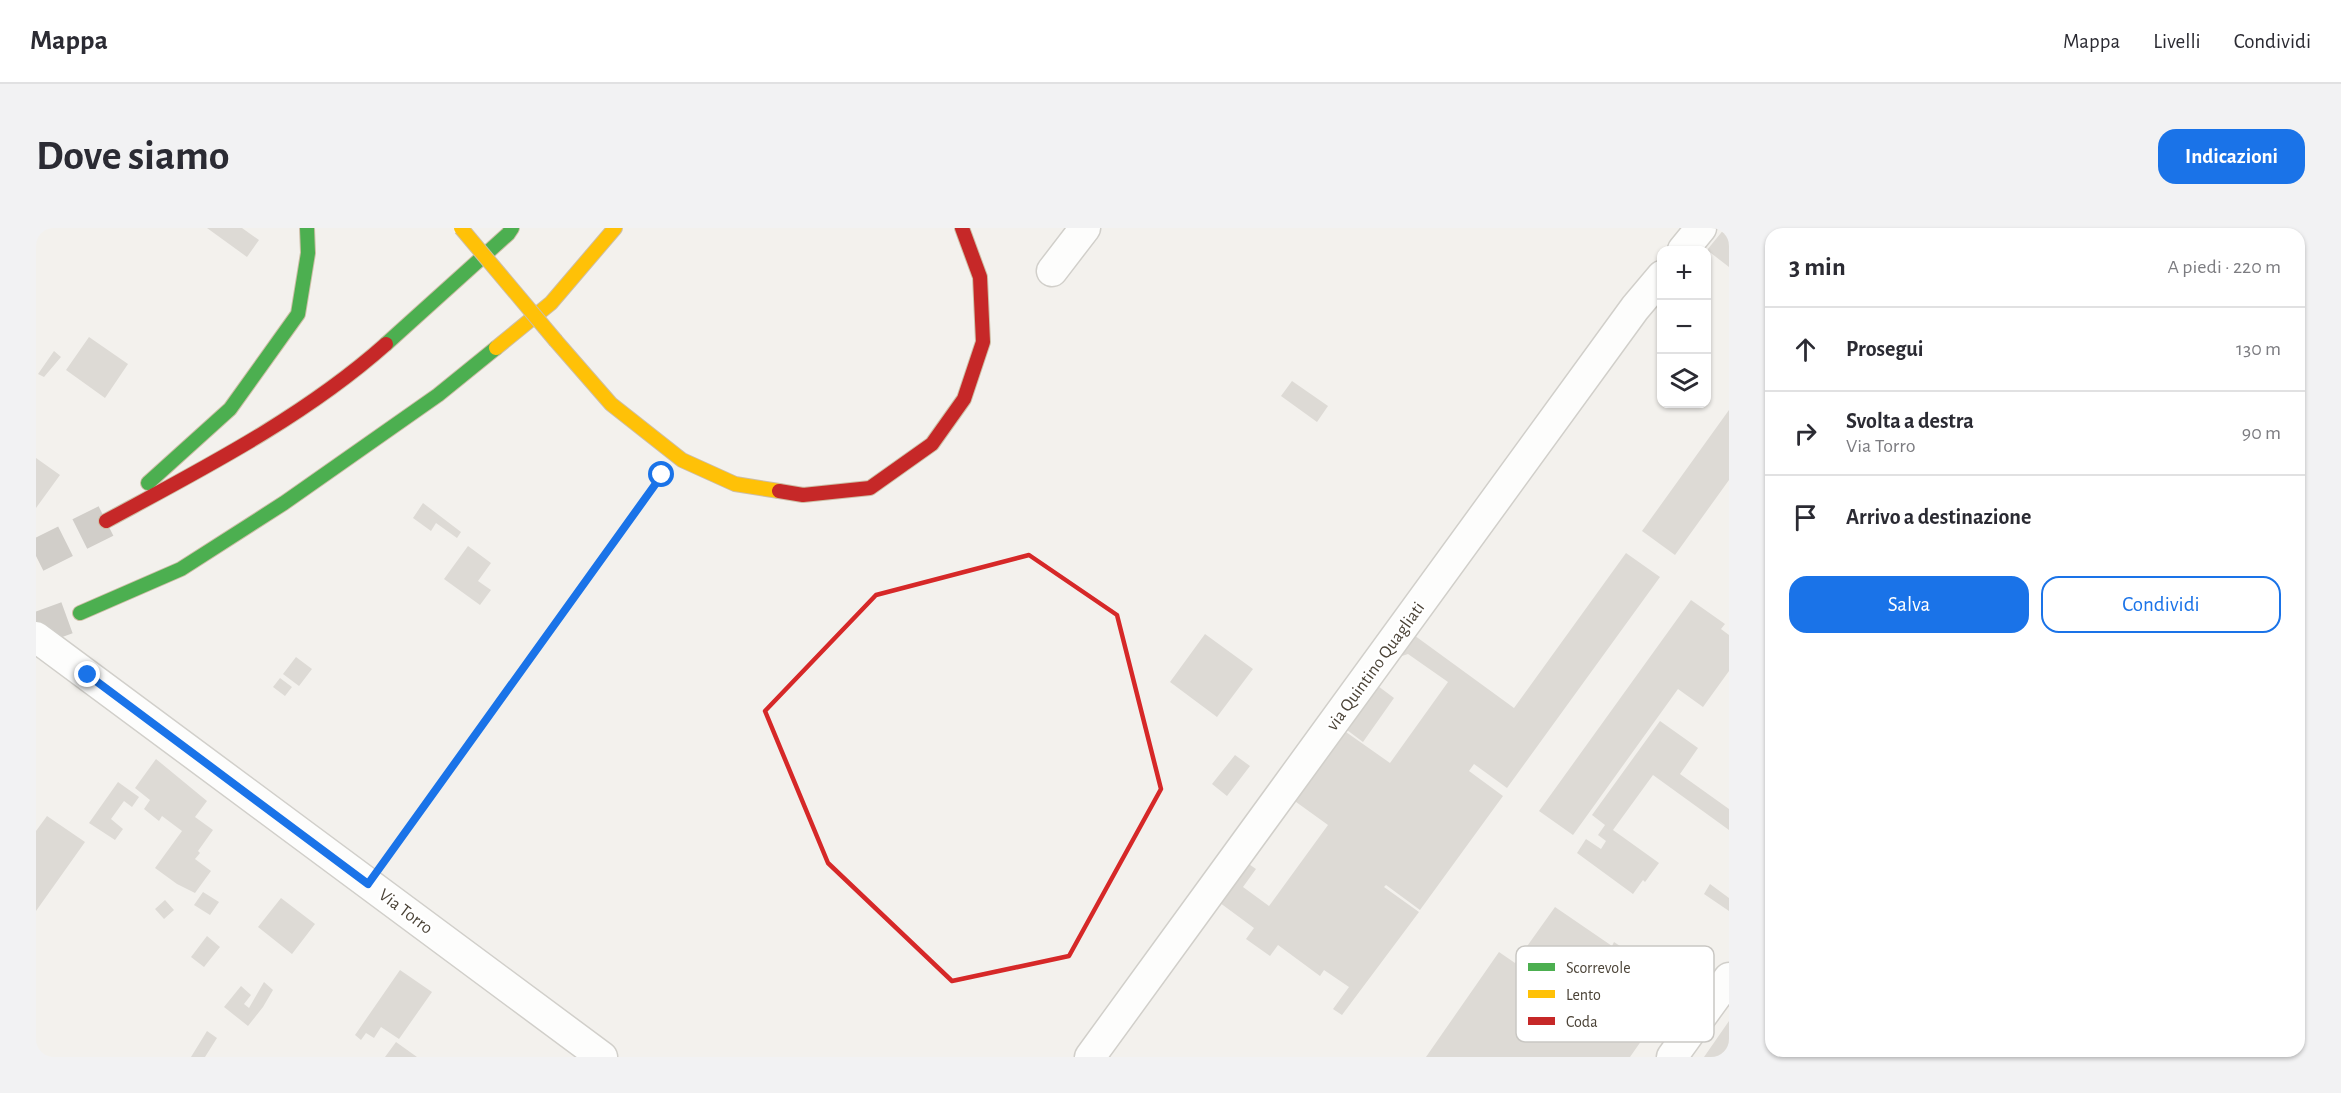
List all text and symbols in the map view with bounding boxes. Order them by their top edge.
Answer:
text: Mappa [30,27,108,55]
text: Mappa [2063,31,2120,52]
text: Livelli [2153,31,2201,52]
text: Condividi [2234,31,2311,52]
button: Indicazioni [2158,129,2305,184]
text: Dove siamo [36,135,230,177]
map controls [1657,246,1711,408]
button: + [1657,246,1711,300]
text: 3 min [1789,254,1846,280]
text: A piedi · 220 m [2167,257,2281,277]
button: − [1657,300,1711,354]
icon: ahead [1789,333,1822,366]
text: Prosegui [1846,338,1923,360]
text: 130 m [2236,339,2281,359]
button: layers [1657,354,1711,408]
text: Svolta a destra [1846,410,1974,432]
icon: right [1789,417,1822,450]
text: 90 m [2242,423,2281,443]
text: Via Torro [1846,436,1915,456]
route start [648,461,674,487]
icon: arrive [1789,501,1822,534]
text: Arrivo a destinazione [1846,506,2031,528]
button: Salva [1789,576,2029,633]
button: Condividi [2041,576,2281,633]
street label: via Quintino Quagliati [1323,599,1428,734]
route end [74,661,100,687]
street label: Via Torro [375,886,436,938]
legend [1516,946,1714,1042]
text: Scorrevole [1566,960,1631,976]
text: Lento [1566,987,1601,1003]
text: Coda [1566,1014,1598,1030]

